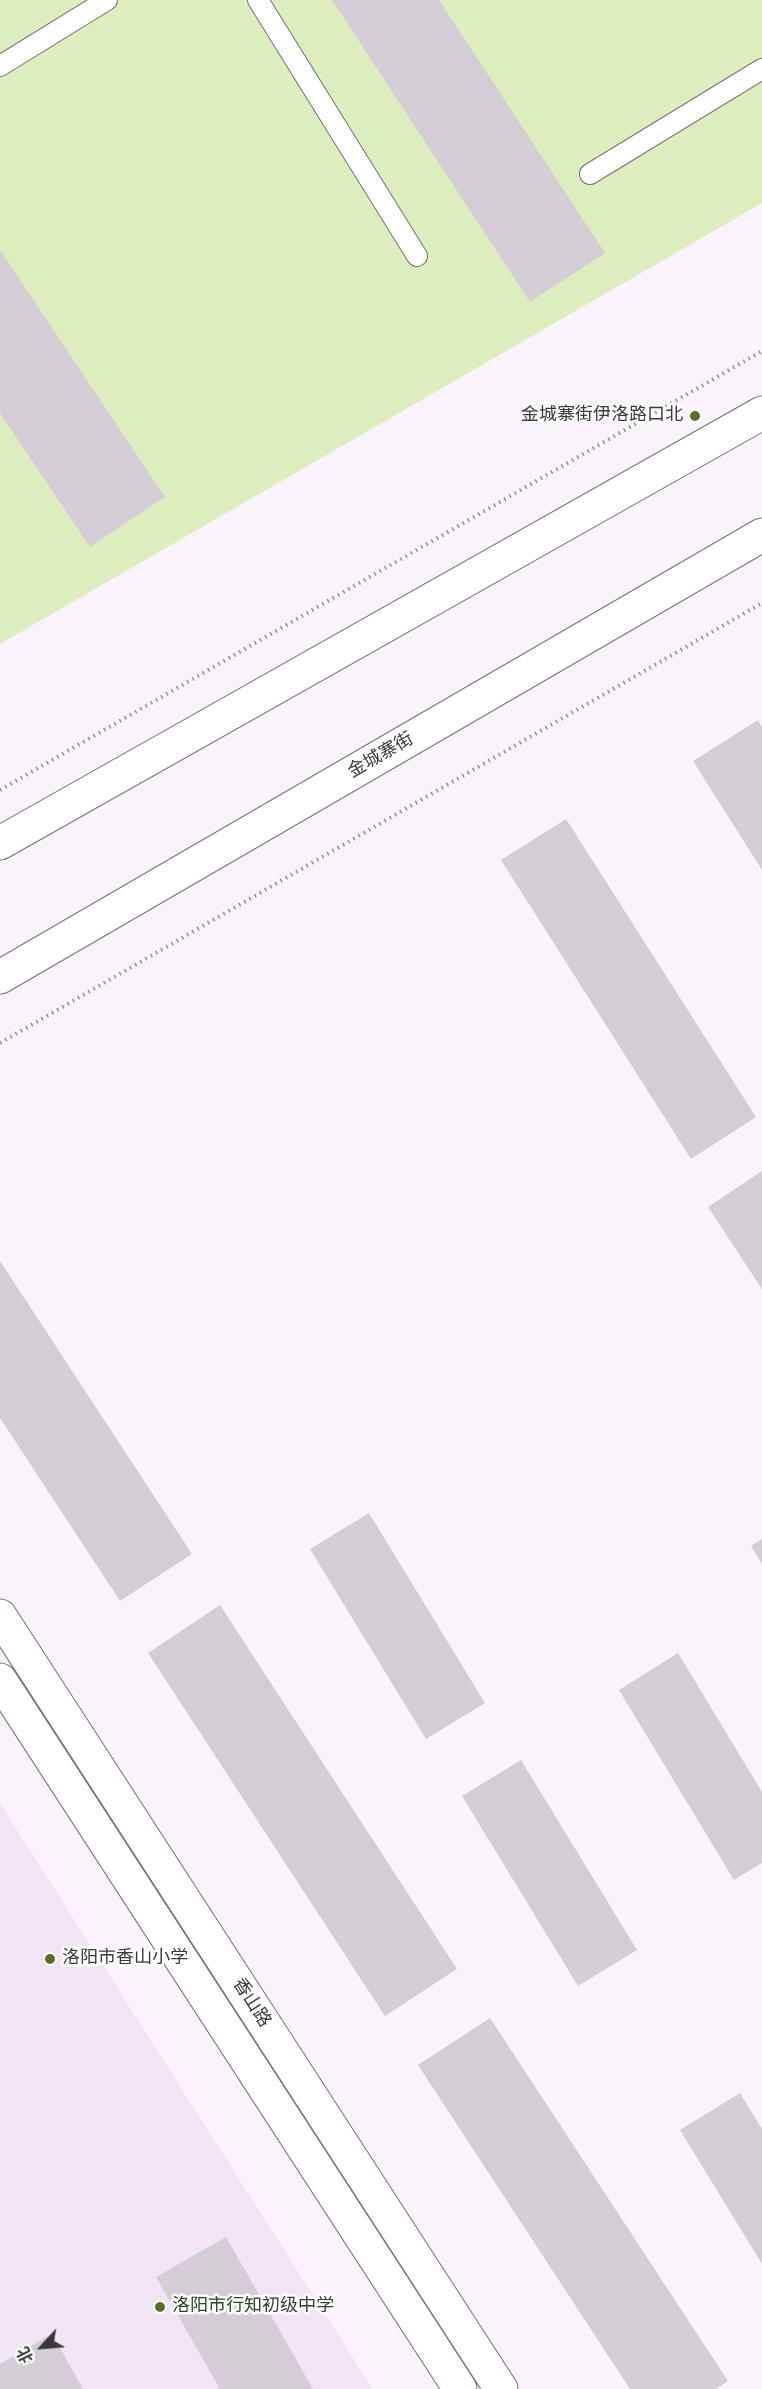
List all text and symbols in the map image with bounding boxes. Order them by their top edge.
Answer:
place label: 金城寨街伊洛路口北 [521,405,683,427]
marker: 金城寨街伊洛路口北 [688,409,702,423]
street label: 金城寨街 [344,729,418,783]
place label: 洛阳市香山小学 [62,1948,188,1970]
marker: 洛阳市香山小学 [43,1952,57,1966]
street label: 香山路 [227,1974,275,2032]
place label: 洛阳市行知初级中学 [172,2296,334,2318]
marker: 洛阳市行知初级中学 [153,2300,167,2314]
north arrow [12,2317,72,2377]
text: 北 [12,2343,39,2367]

